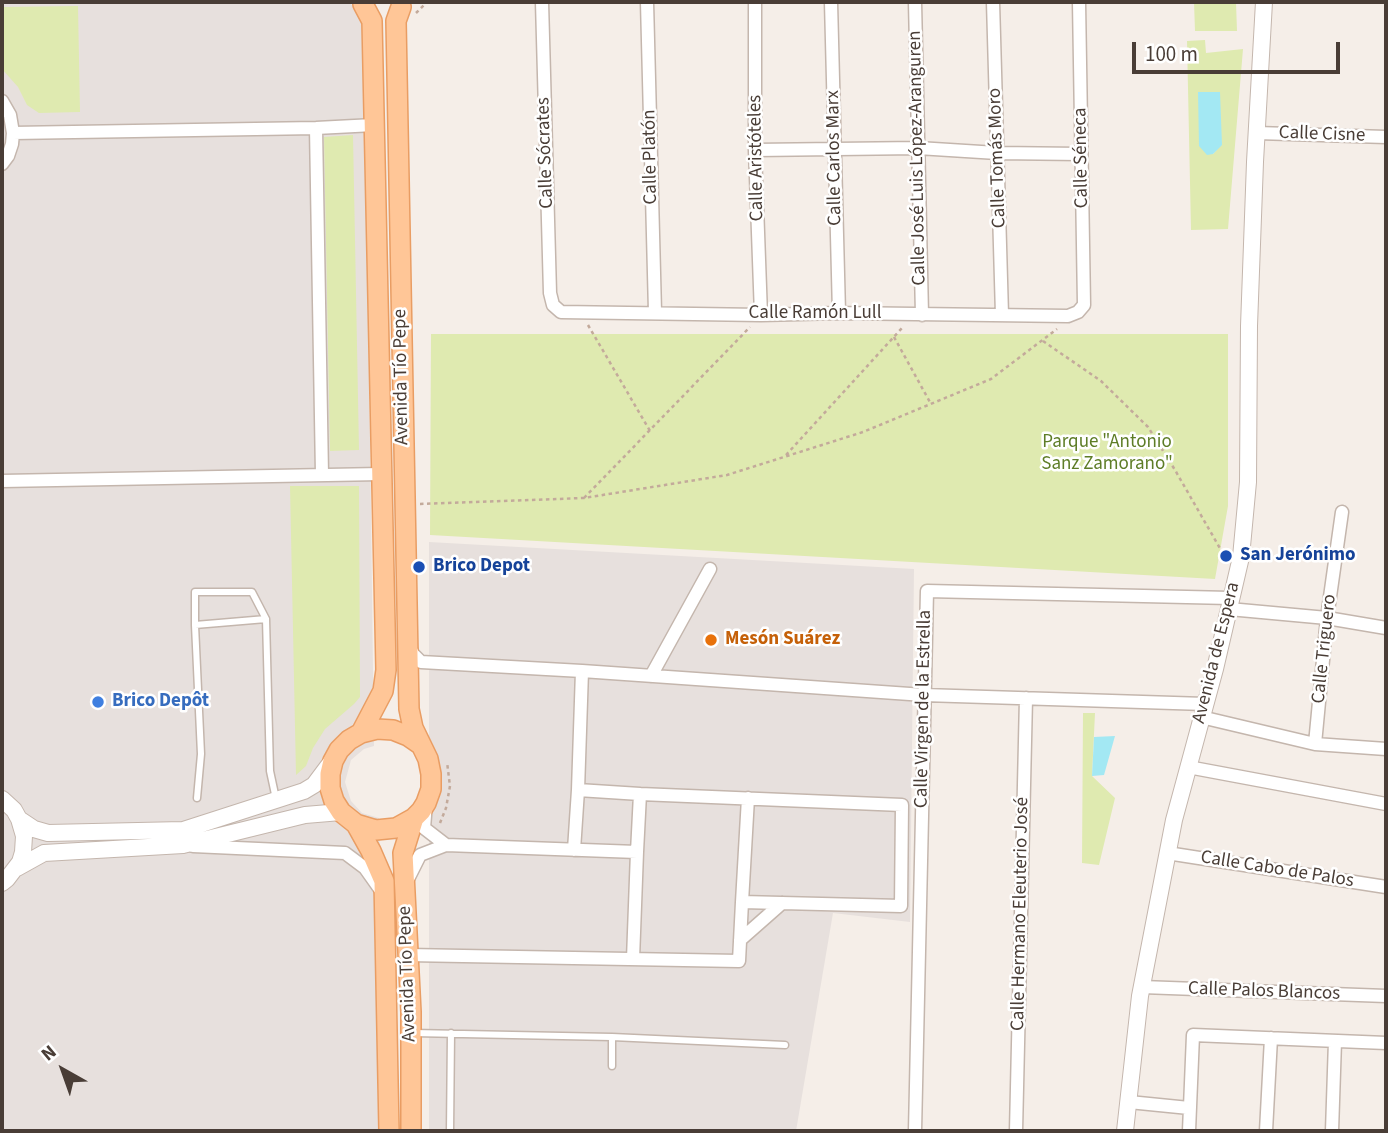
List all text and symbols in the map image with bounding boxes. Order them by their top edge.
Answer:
scale bar [1136,28,1344,72]
street label: Calle José Luis López-Aranguren [904,30,932,286]
text: 100 m [1145,39,1198,69]
street label: Calle Tomás Moro [984,87,1012,229]
street label: Calle Carlos Marx [822,90,848,226]
street label: Calle Aristóteles [744,95,770,221]
street label: Calle Sócrates [533,97,559,209]
street label: Calle Séneca [1070,107,1094,209]
street label: Calle Platón [639,109,663,205]
street label: Calle Cisne [1278,122,1366,148]
street label: Calle Ramón Lull [749,303,881,325]
street label: Avenida Tío Pepe [389,309,415,445]
park label: Parque "Antonio Sanz Zamorano" [1041,432,1173,476]
place label: San Jerónimo [1240,545,1356,567]
marker: San Jerónimo [1218,548,1234,564]
place label: Brico Depot [433,556,530,578]
marker: Brico Depot [411,559,427,575]
street label: Avenida de Espera [1188,580,1246,726]
street label: Calle Triguero [1308,593,1342,705]
street label: Calle Virgen de la Estrella [911,610,937,808]
place label: Mesón Suárez [725,629,840,651]
marker: Mesón Suárez [703,632,719,648]
place label: Brico Depôt [112,691,209,713]
marker: Brico Depôt [90,694,106,710]
street label: Calle Hermano Eleuterio José [1008,797,1034,1031]
street label: Calle Cabo de Palos [1199,847,1355,893]
street label: Avenida Tío Pepe [394,906,422,1042]
street label: Calle Palos Blancos [1188,978,1340,1006]
north arrow [28,1035,98,1105]
text: N [36,1039,63,1068]

